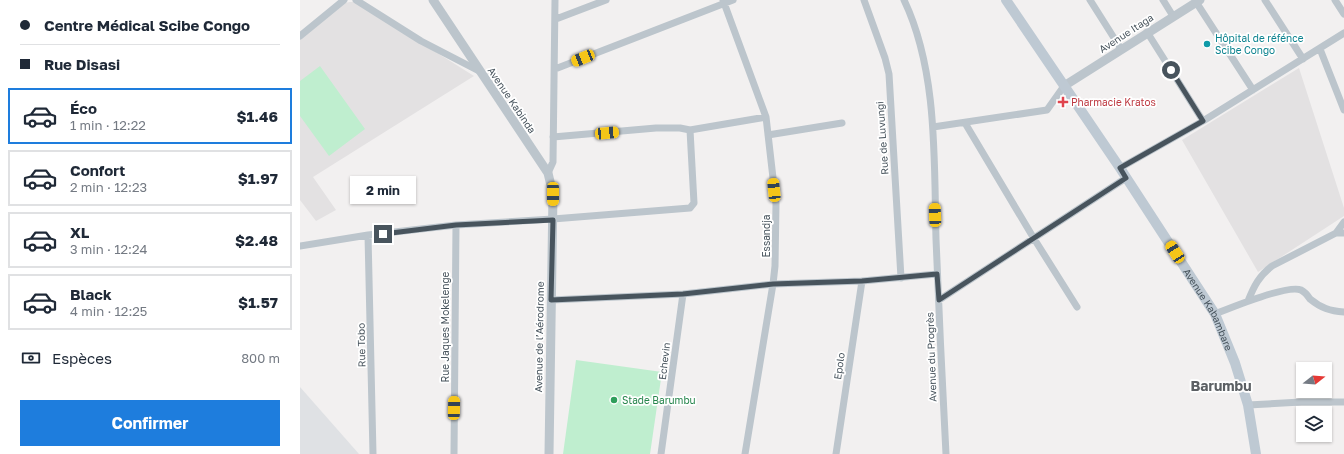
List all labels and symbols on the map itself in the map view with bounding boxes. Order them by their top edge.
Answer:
street label: Avenue Itaga [1097,11,1155,55]
place label: Hôpital de réfénce Scibe Congo [1215,32,1304,56]
marker: Hôpital de réfénce Scibe Congo [1202,39,1212,49]
car [570,48,596,68]
route start [1162,61,1180,79]
street label: Avenue Kabinda [485,65,539,135]
place label: Pharmacie Kratos [1071,96,1156,108]
marker: Pharmacie Kratos [1058,97,1068,107]
street label: Rue de Luvungi [873,101,891,175]
car [595,126,619,140]
callout: 2 min [350,176,416,204]
car [767,177,781,203]
car [547,182,559,206]
car [929,203,941,227]
street label: Essandja [760,215,772,257]
route end [374,225,392,243]
car [1163,239,1187,265]
street label: Avenue Kabambare [1181,266,1235,353]
street label: Rue Jaques Mokelenge [439,271,451,382]
street label: Avenue de l’Aérodrome [532,281,546,393]
street label: Avenue du Progrès [923,312,939,402]
street label: Rue Tobo [355,323,367,367]
street label: Echevin [656,342,672,380]
street label: Epolo [831,352,847,380]
north arrow [1296,362,1332,398]
district label: Barumbu [1191,377,1251,394]
place label: Stade Barumbu [622,394,696,406]
marker: Stade Barumbu [609,395,619,405]
car [448,396,460,420]

